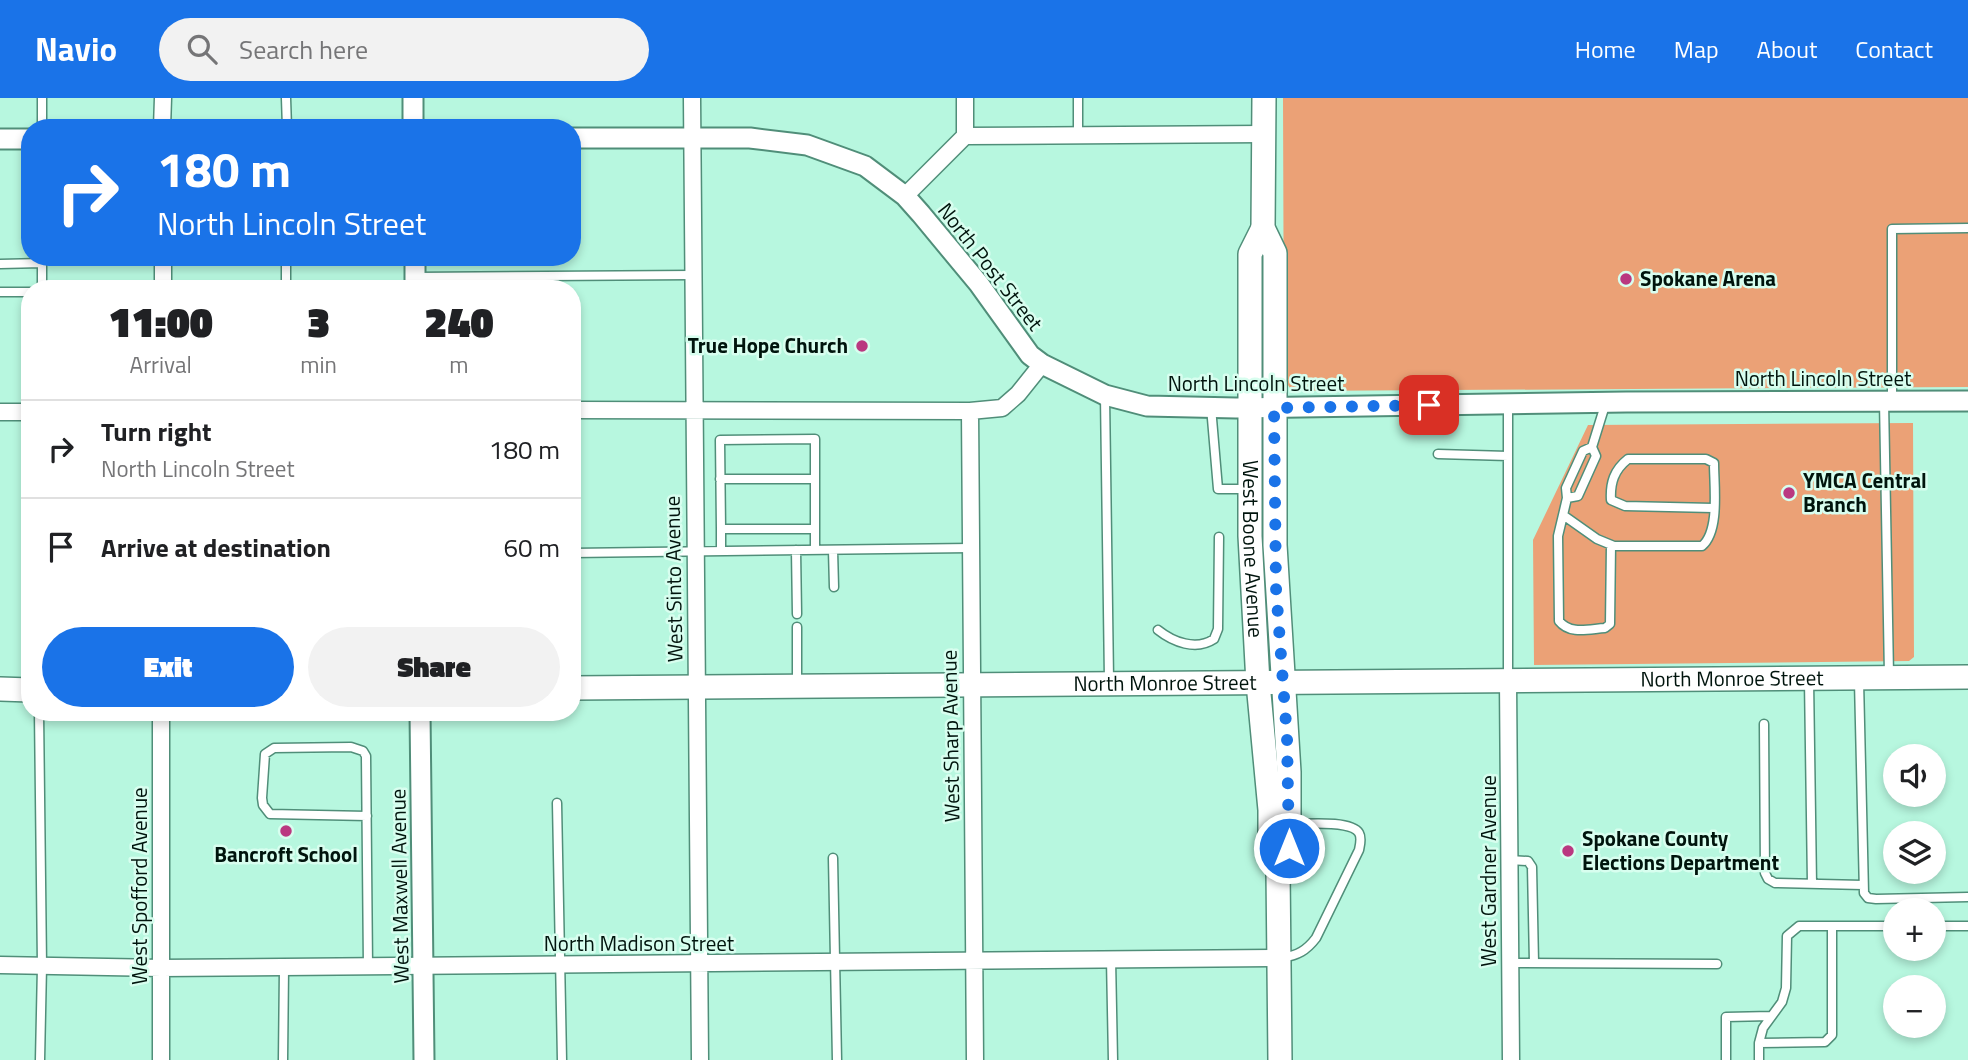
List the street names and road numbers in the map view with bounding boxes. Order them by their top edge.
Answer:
street label: North Post Street [930,195,1052,338]
street label: North Lincoln Street [1735,362,1912,394]
street label: North Lincoln Street [1168,367,1345,399]
street label: West Boone Avenue [1235,460,1273,639]
street label: West Sinto Avenue [656,495,690,663]
street label: West Sharp Avenue [932,650,968,822]
street label: North Monroe Street [1640,661,1824,695]
street label: North Monroe Street [1073,666,1257,699]
street label: West Gardner Avenue [1472,775,1504,967]
street label: West Spofford Avenue [123,787,155,985]
street label: West Maxwell Avenue [381,788,417,984]
street label: North Madison Street [544,927,735,959]

